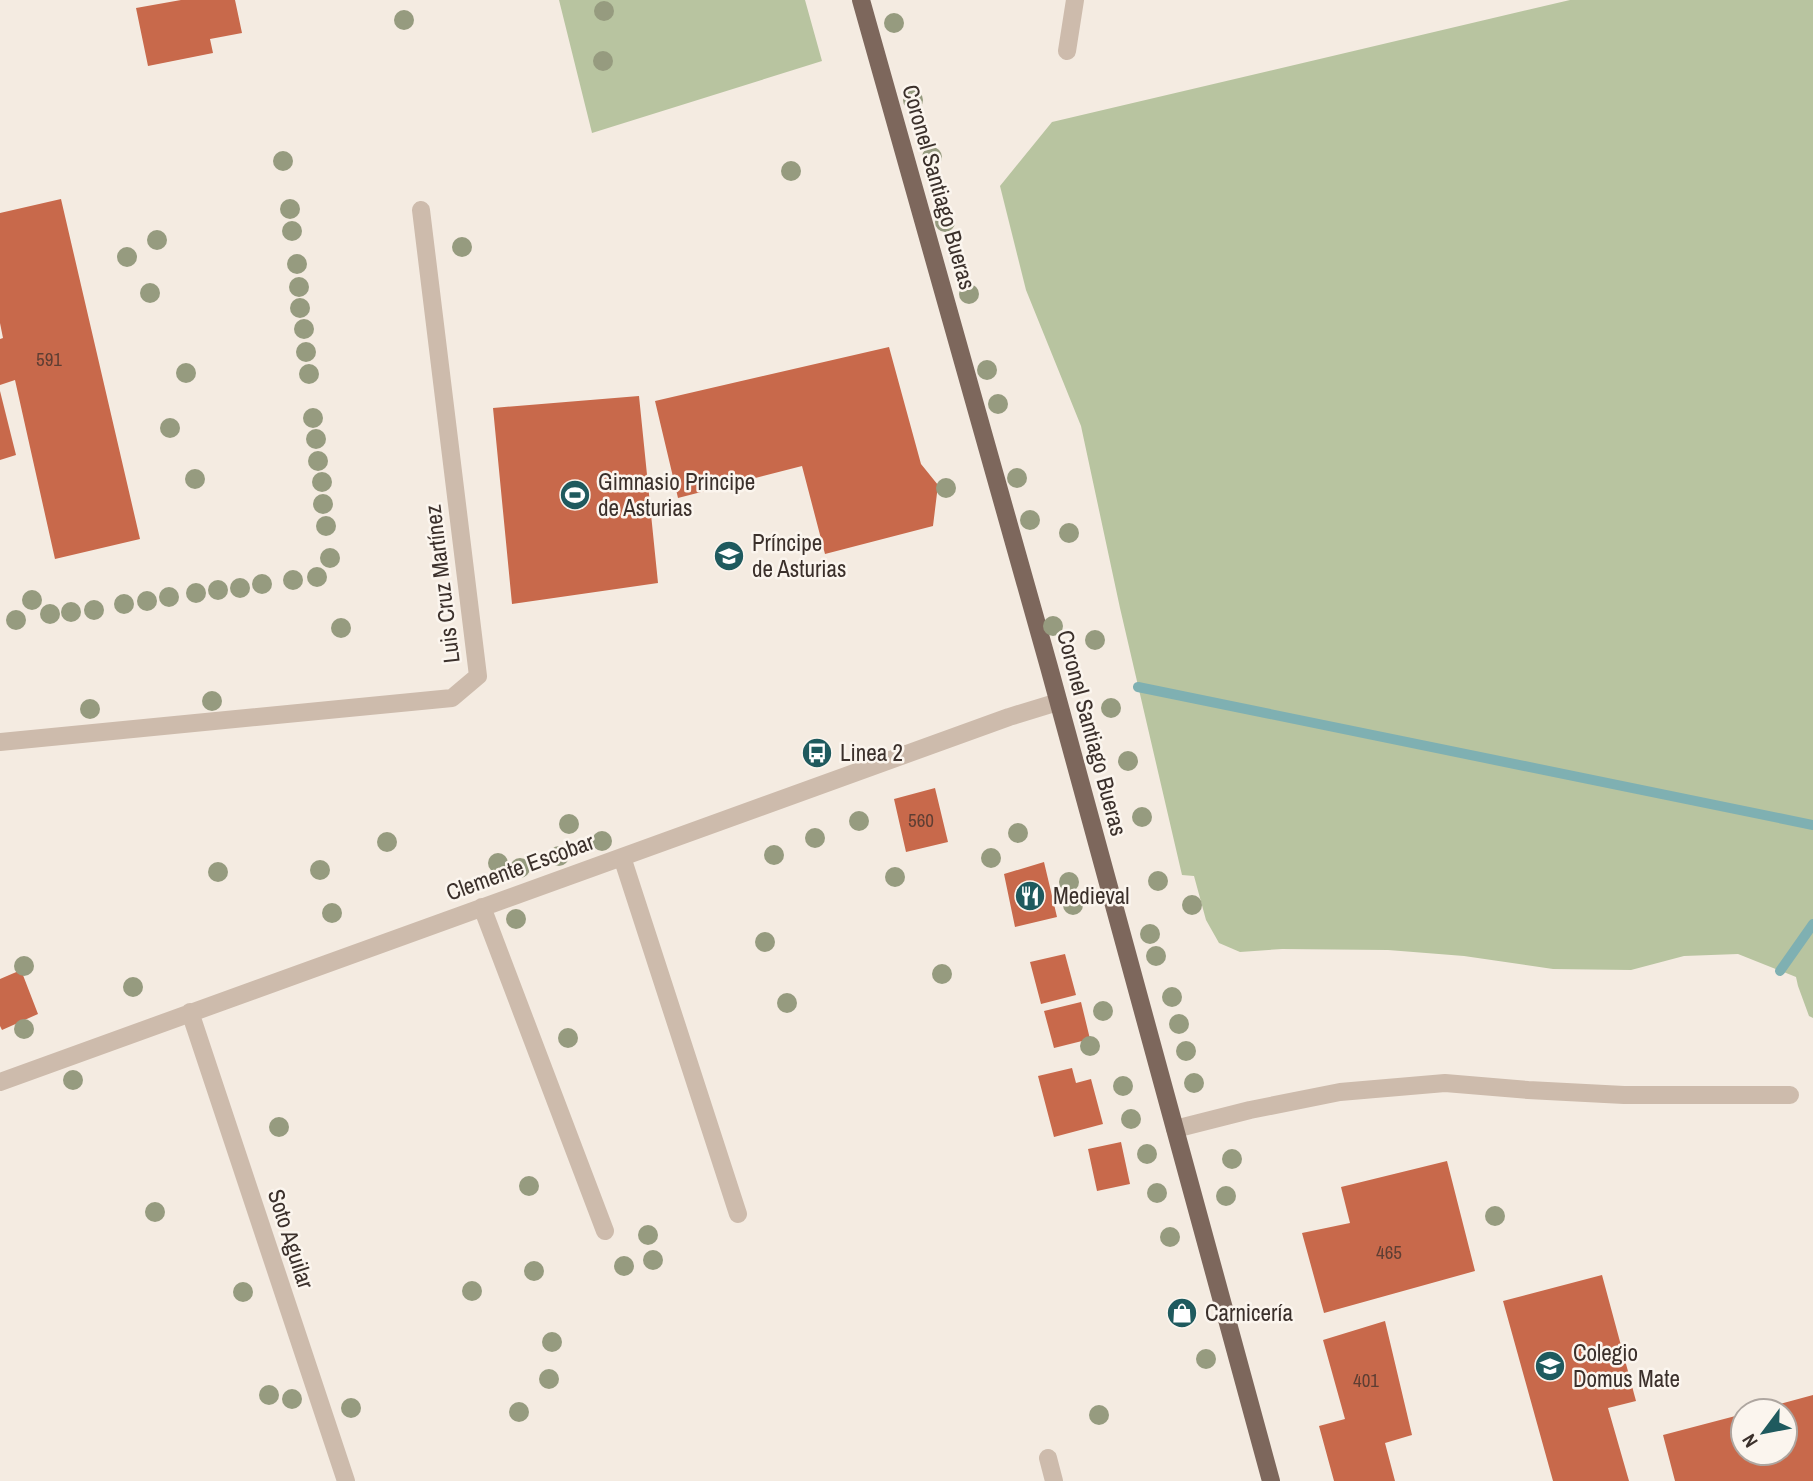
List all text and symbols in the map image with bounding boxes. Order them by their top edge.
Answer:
street label: Coronel Santiago Bueras [895,81,984,293]
house number: 591 [36,346,62,372]
place label: Gimnasio Principe de Asturias [598,466,755,523]
sports icon: Gimnasio Principe de Asturias [558,478,592,512]
street label: Luis Cruz Martínez [416,503,467,665]
place label: Príncipe de Asturias [752,527,846,584]
school or university icon: Príncipe de Asturias [712,539,746,573]
street label: Coronel Santiago Bueras [1050,627,1135,839]
bus stop icon: Linea 2 [800,736,834,770]
place label: Linea 2 [840,737,903,768]
house number: 560 [908,807,934,833]
street label: Clemente Escobar [442,825,599,908]
restaurant icon: Medieval [1013,879,1047,913]
place label: Medieval [1053,880,1130,911]
street label: Soto Aguilar [261,1185,322,1293]
house number: 465 [1376,1239,1402,1265]
shop icon: Carnicería [1165,1296,1199,1330]
place label: Carnicería [1205,1297,1294,1328]
place label: Colegio Domus Mate [1573,1337,1680,1394]
school or university icon: Colegio Domus Mate [1533,1349,1567,1383]
house number: 401 [1353,1367,1379,1393]
north arrow [1729,1397,1799,1467]
text: N [1736,1429,1764,1453]

